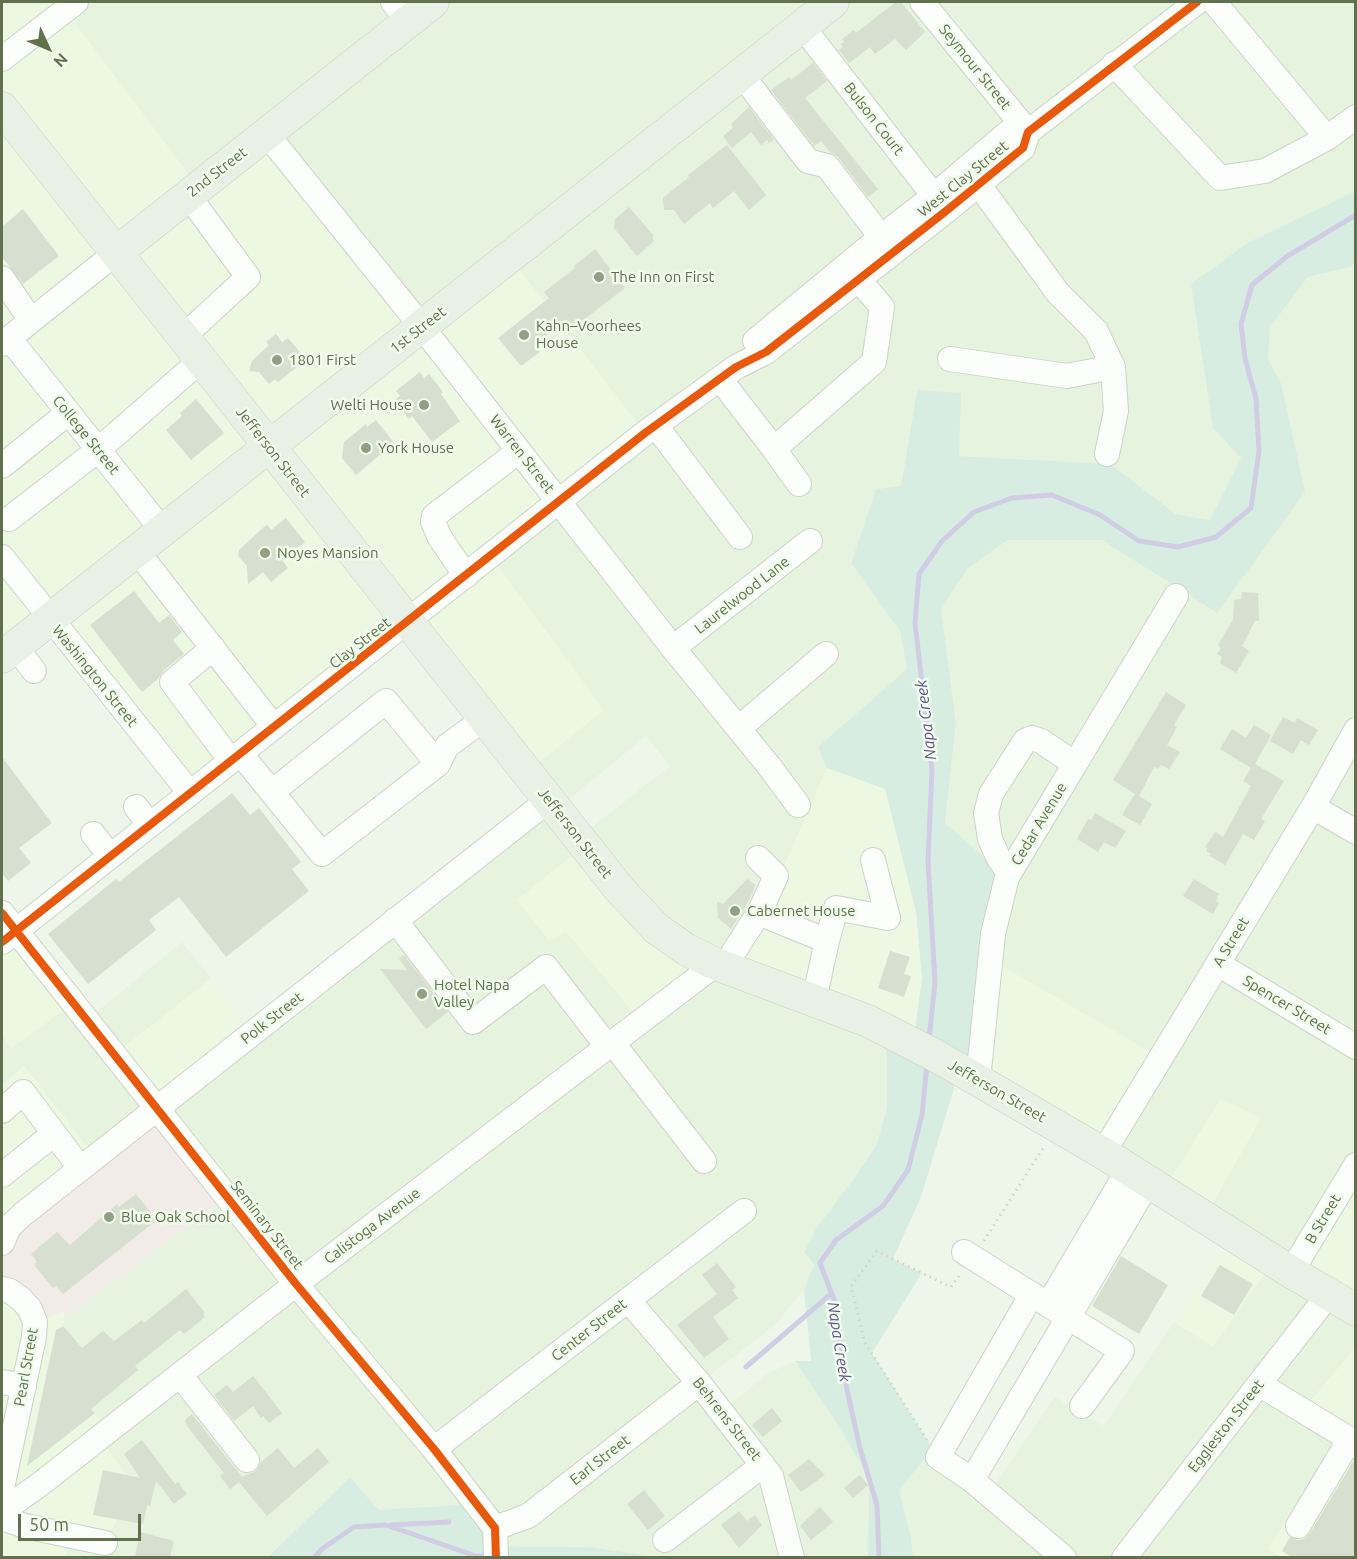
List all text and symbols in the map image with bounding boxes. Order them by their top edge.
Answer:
north arrow [18,18,78,78]
street label: Seymour Street [935,21,1015,113]
text: N [50,50,72,71]
street label: Bulson Court [840,79,908,159]
street label: West Clay Street [914,137,1012,221]
street label: 2nd Street [183,143,251,201]
place label: The Inn on First [611,268,714,286]
marker: The Inn on First [592,270,606,284]
street label: 1st Street [386,303,450,357]
place label: Kahn–Voorhees House [536,317,641,352]
marker: Kahn–Voorhees House [517,328,531,342]
place label: 1801 First [289,351,356,369]
marker: 1801 First [270,353,284,367]
street label: College Street [49,392,123,478]
place label: Welti House [331,396,412,414]
marker: Welti House [417,398,431,412]
street label: Jefferson Street [232,403,314,501]
street label: Warren Street [486,411,558,497]
place label: York House [378,439,454,457]
marker: York House [359,441,373,455]
place label: Noyes Mansion [277,544,379,562]
marker: Noyes Mansion [258,546,272,560]
street label: Laurelwood Lane [691,552,793,638]
street label: Clay Street [326,613,394,673]
street label: Washington Street [48,621,142,731]
water label: Napa Creek [912,679,940,761]
street label: Cedar Avenue [1007,779,1071,869]
street label: Jefferson Street [534,784,616,882]
place label: Cabernet House [747,902,855,920]
marker: Cabernet House [728,904,742,918]
street label: A Street [1209,914,1253,970]
street label: Spencer Street [1240,972,1334,1038]
place label: Hotel Napa Valley [434,976,510,1011]
marker: Hotel Napa Valley [415,987,429,1001]
street label: Polk Street [237,988,307,1048]
street label: Jefferson Street [945,1056,1049,1126]
street label: Seminary Street [227,1177,307,1273]
street label: Calistoga Avenue [320,1184,424,1268]
street label: B Street [1301,1191,1345,1247]
place label: Blue Oak School [121,1208,230,1226]
marker: Blue Oak School [102,1210,116,1224]
street label: Center Street [548,1295,630,1365]
water label: Napa Creek [823,1300,855,1384]
street label: Pearl Street [10,1326,42,1408]
street label: Behrens Street [689,1374,765,1464]
street label: Eggleston Street [1184,1376,1268,1476]
street label: Earl Street [566,1431,634,1489]
scale bar [21,1502,144,1540]
text: 50 m [29,1514,69,1534]

